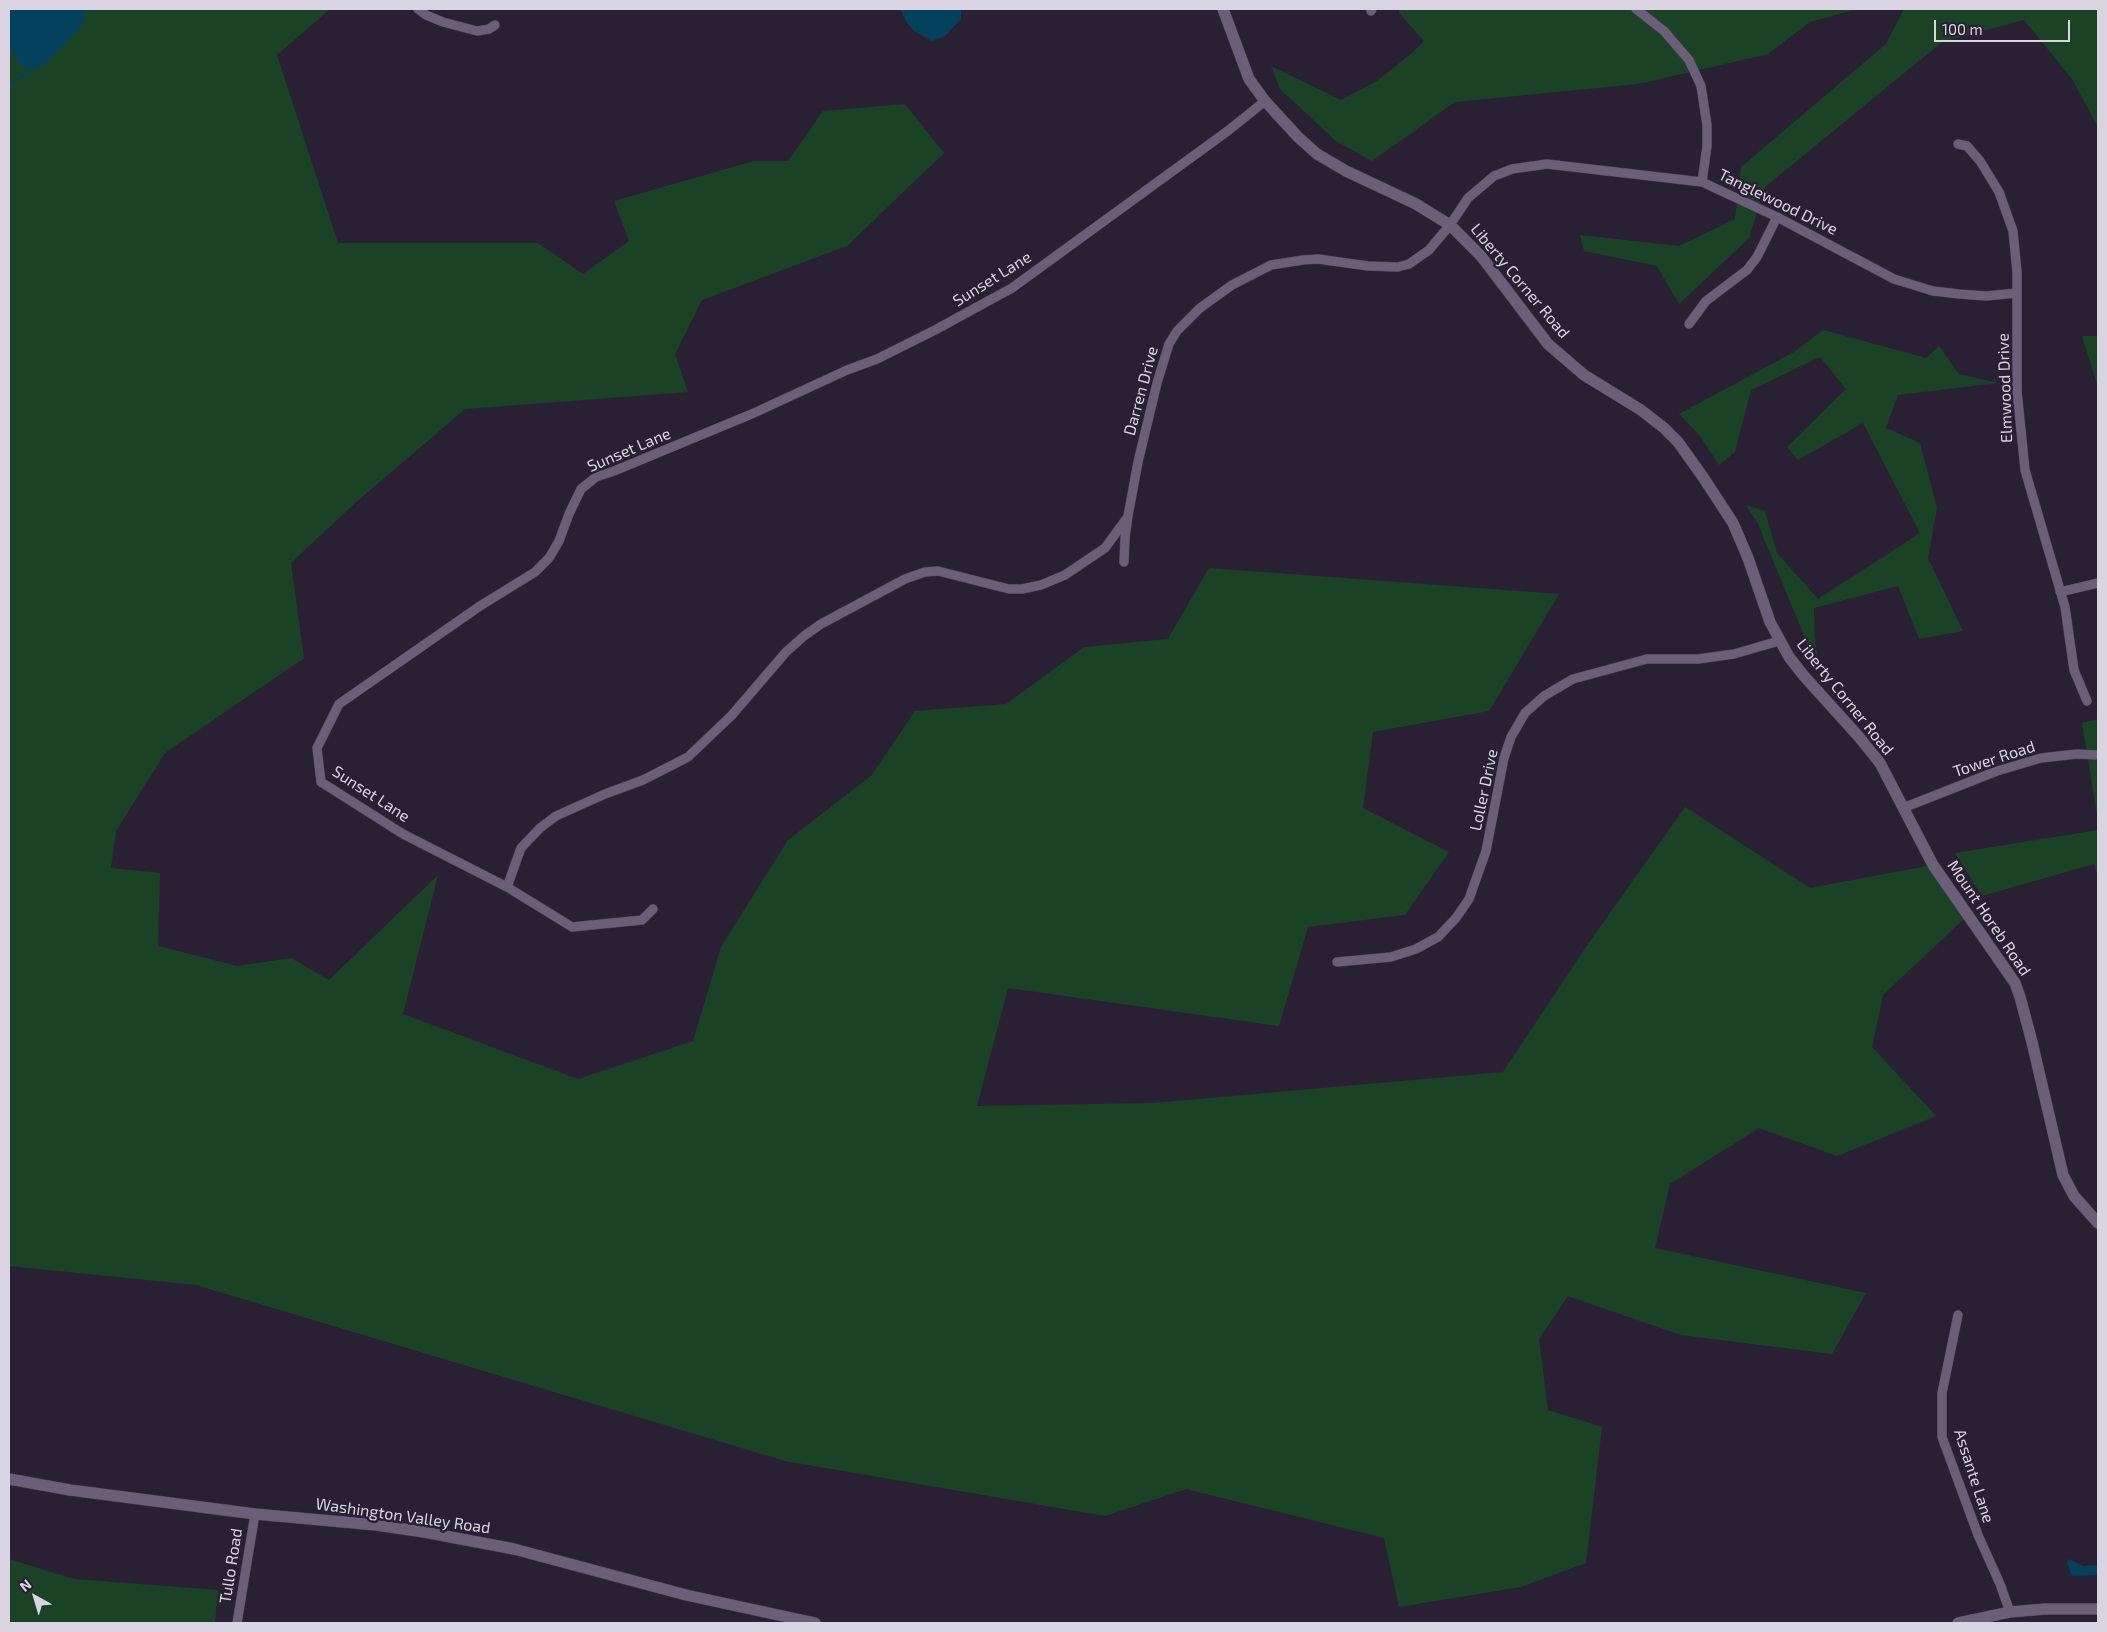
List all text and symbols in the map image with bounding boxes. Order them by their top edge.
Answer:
scale bar [1937,10,2073,42]
text: 100 m [1942,20,1983,38]
street label: Tanglewood Drive [1715,165,1841,239]
street label: Liberty Corner Road [1466,220,1574,342]
street label: Sunset Lane [949,247,1035,311]
street label: Elmwood Drive [1993,333,2017,443]
street label: Darren Drive [1120,344,1162,438]
street label: Sunset Lane [584,424,674,476]
street label: Liberty Corner Road [1792,635,1898,759]
street label: Tower Road [1951,737,2037,781]
street label: Loller Drive [1466,747,1502,833]
street label: Sunset Lane [329,762,413,826]
street label: Mount Horeb Road [1943,857,2035,979]
street label: Assante Lane [1950,1427,1998,1525]
street label: Washington Valley Road [314,1494,492,1538]
street label: Tullo Road [216,1527,246,1605]
north arrow [10,1572,60,1622]
text: N [16,1575,35,1595]

